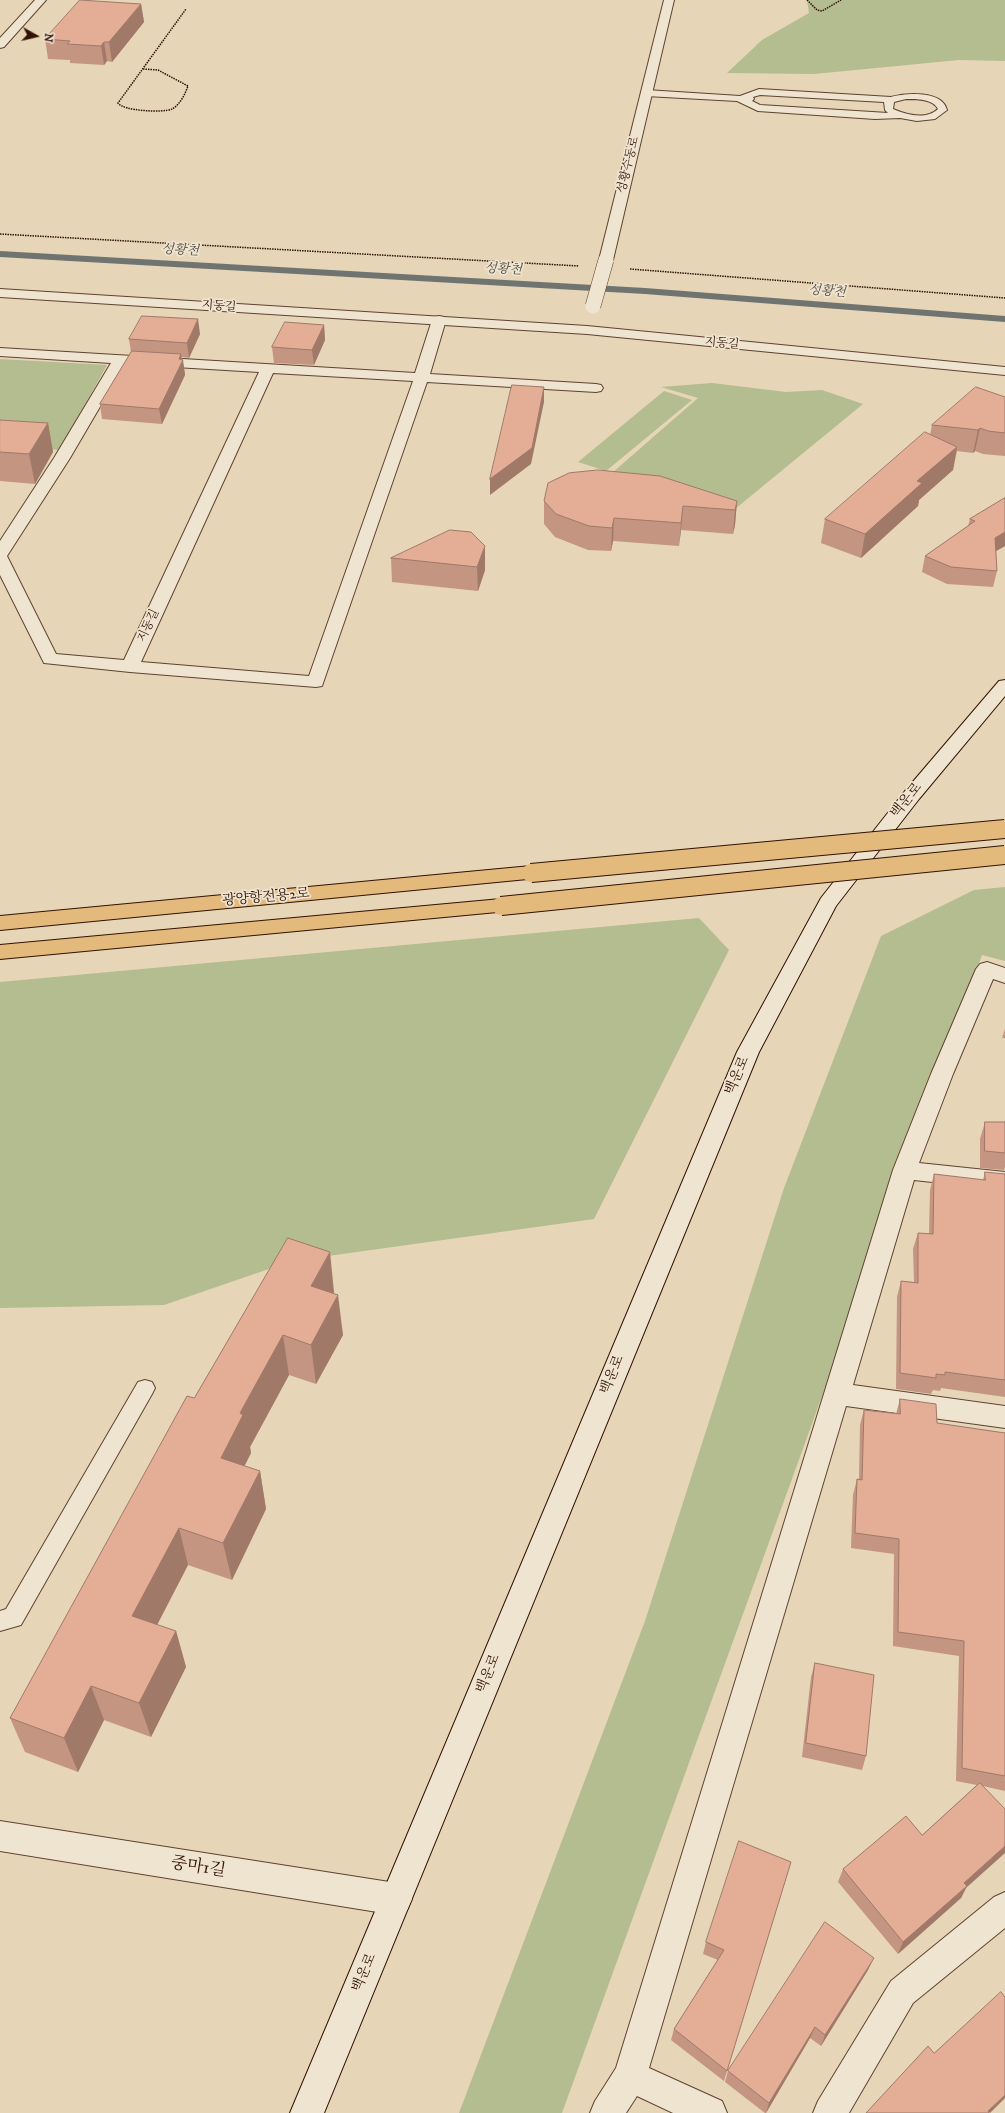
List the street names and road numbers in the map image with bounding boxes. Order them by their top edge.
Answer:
street label: 성황수동로 [615,135,643,195]
street label: 지동길 [201,299,237,315]
street label: 지동길 [704,335,740,353]
street label: 지동길 [135,607,163,645]
street label: 백운로 [888,780,926,822]
street label: 광양항전용2로 [221,886,311,910]
street label: 백운로 [722,1054,754,1098]
street label: 백운로 [598,1353,628,1397]
street label: 백운로 [474,1652,504,1696]
street label: 중마1길 [169,1854,227,1882]
street label: 백운로 [349,1951,381,1995]

